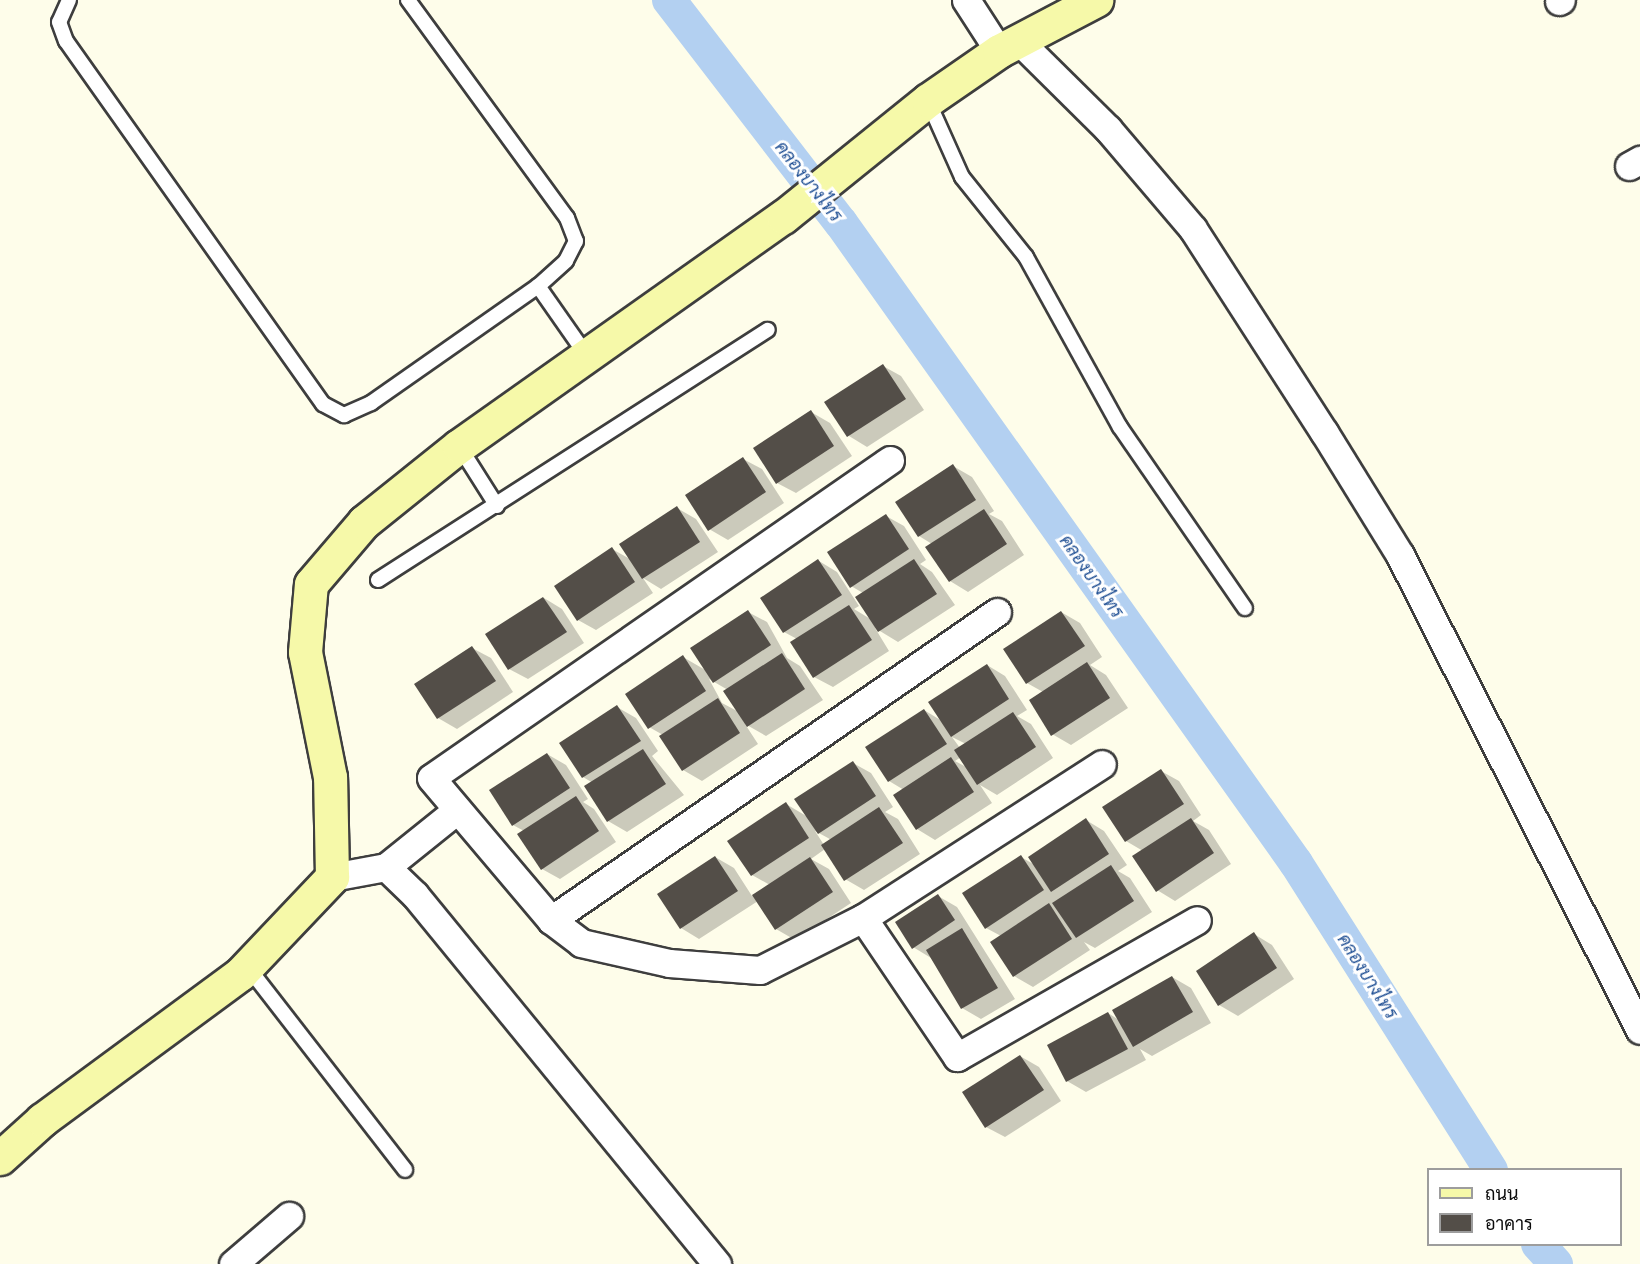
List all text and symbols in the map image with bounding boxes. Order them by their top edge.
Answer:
water label: คลองบางไทร [771,136,847,226]
water label: คลองบางไทร [1056,530,1128,622]
water label: คลองบางไทร [1333,930,1403,1022]
legend [1427,1168,1622,1246]
text: ถนน [1485,1181,1518,1205]
text: อาคาร [1485,1211,1533,1235]

